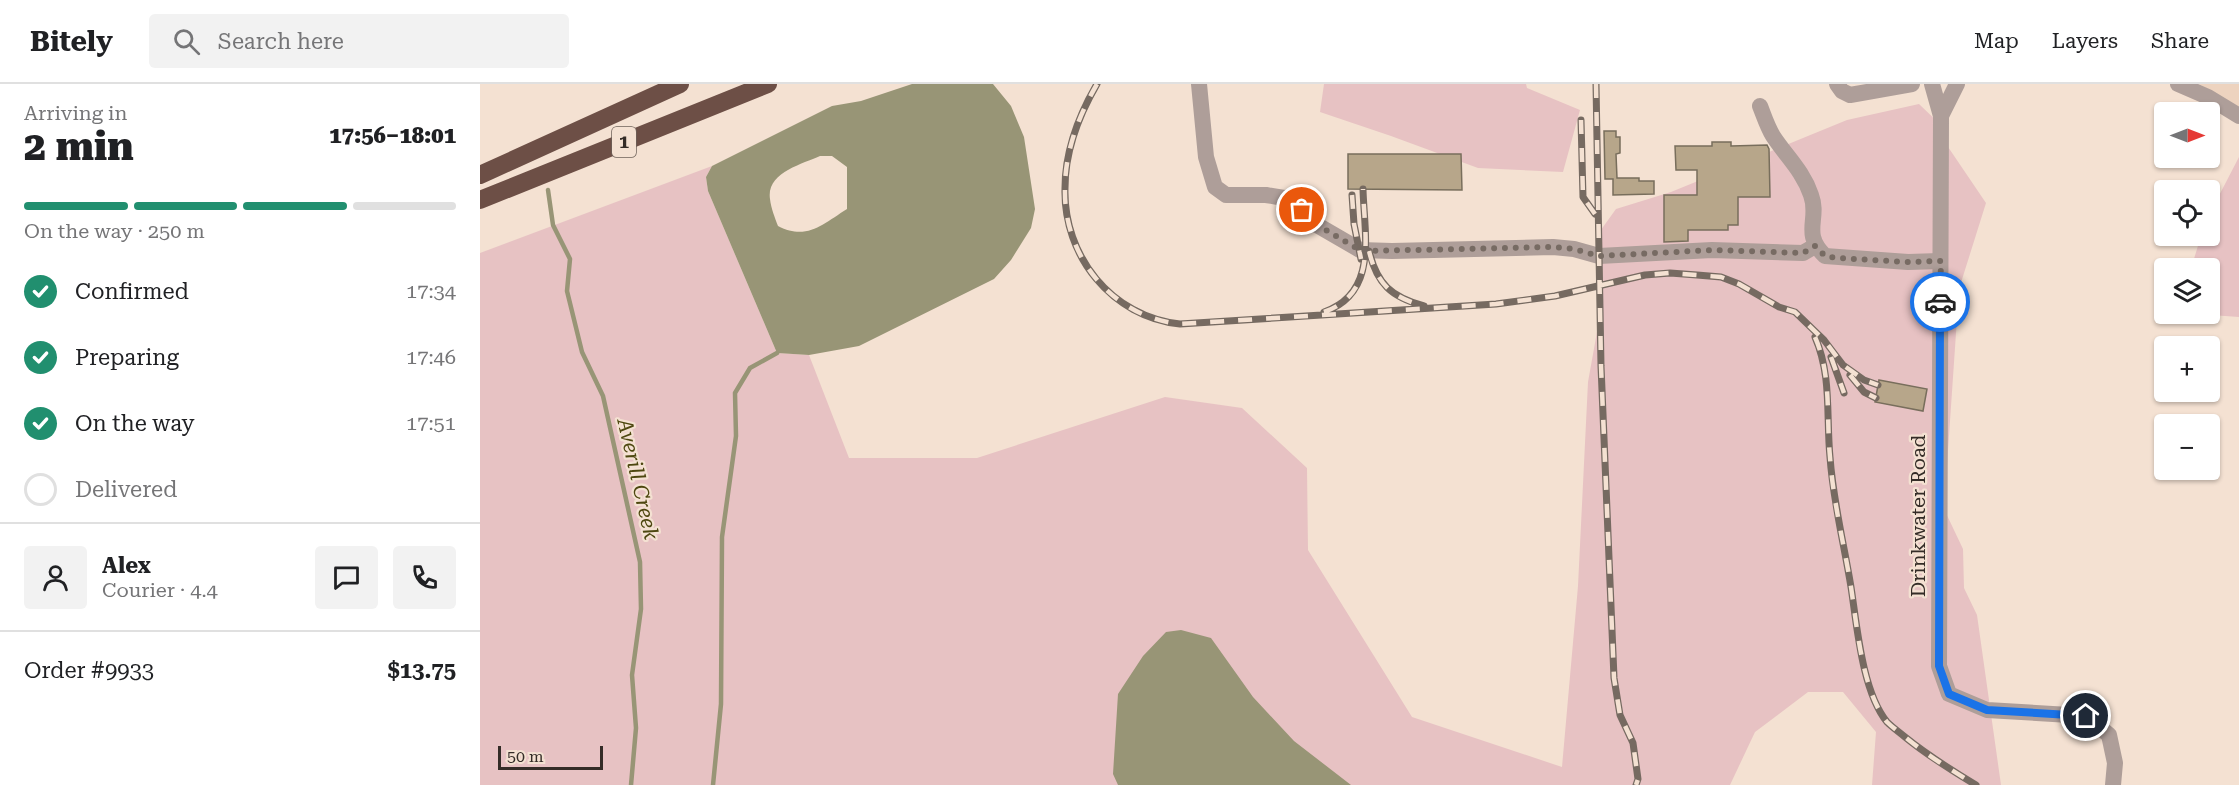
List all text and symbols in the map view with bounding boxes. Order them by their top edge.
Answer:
search box [149,14,569,68]
text: Bitely [30,25,113,58]
icon: search [170,25,203,58]
text: Search here [218,29,344,54]
text: Map [1974,29,2019,53]
text: Layers [2052,29,2118,53]
text: Share [2151,29,2209,53]
text: Arriving in [24,101,127,125]
north arrow [2154,102,2220,168]
map controls [2154,102,2220,480]
text: 17:56–18:01 [329,123,456,148]
text: 2 min [24,124,134,170]
road number: 1 [612,127,636,157]
button: locate [2154,180,2220,246]
pin [1276,184,1327,235]
icon: bag [1285,193,1318,226]
text: On the way · 250 m [24,219,205,243]
button: layers [2154,258,2220,324]
courier [1910,272,1970,332]
icon: check [24,275,57,308]
text: Confirmed [75,279,189,304]
text: 17:34 [406,279,456,303]
icon: car [1924,286,1957,319]
button: + [2154,336,2220,402]
icon: check [24,341,57,374]
text: Preparing [75,345,179,370]
text: 17:46 [406,345,456,369]
icon: check [24,407,57,440]
text: On the way [75,411,195,436]
text: 17:51 [406,411,456,435]
water label: Averill Creek [612,414,664,542]
button: − [2154,414,2220,480]
street label: Drinkwater Road [1906,434,1930,597]
text: Delivered [75,477,177,502]
button: person [24,546,87,609]
button: chat [315,546,378,609]
button: phone [393,546,456,609]
text: Alex [102,553,151,578]
text: Courier · 4.4 [102,578,218,602]
text: Order #9933 [24,658,154,683]
text: $13.75 [387,658,456,683]
pin [2060,690,2111,741]
icon: home [2069,699,2102,732]
scale bar [498,743,603,770]
text: 50 m [507,747,544,766]

